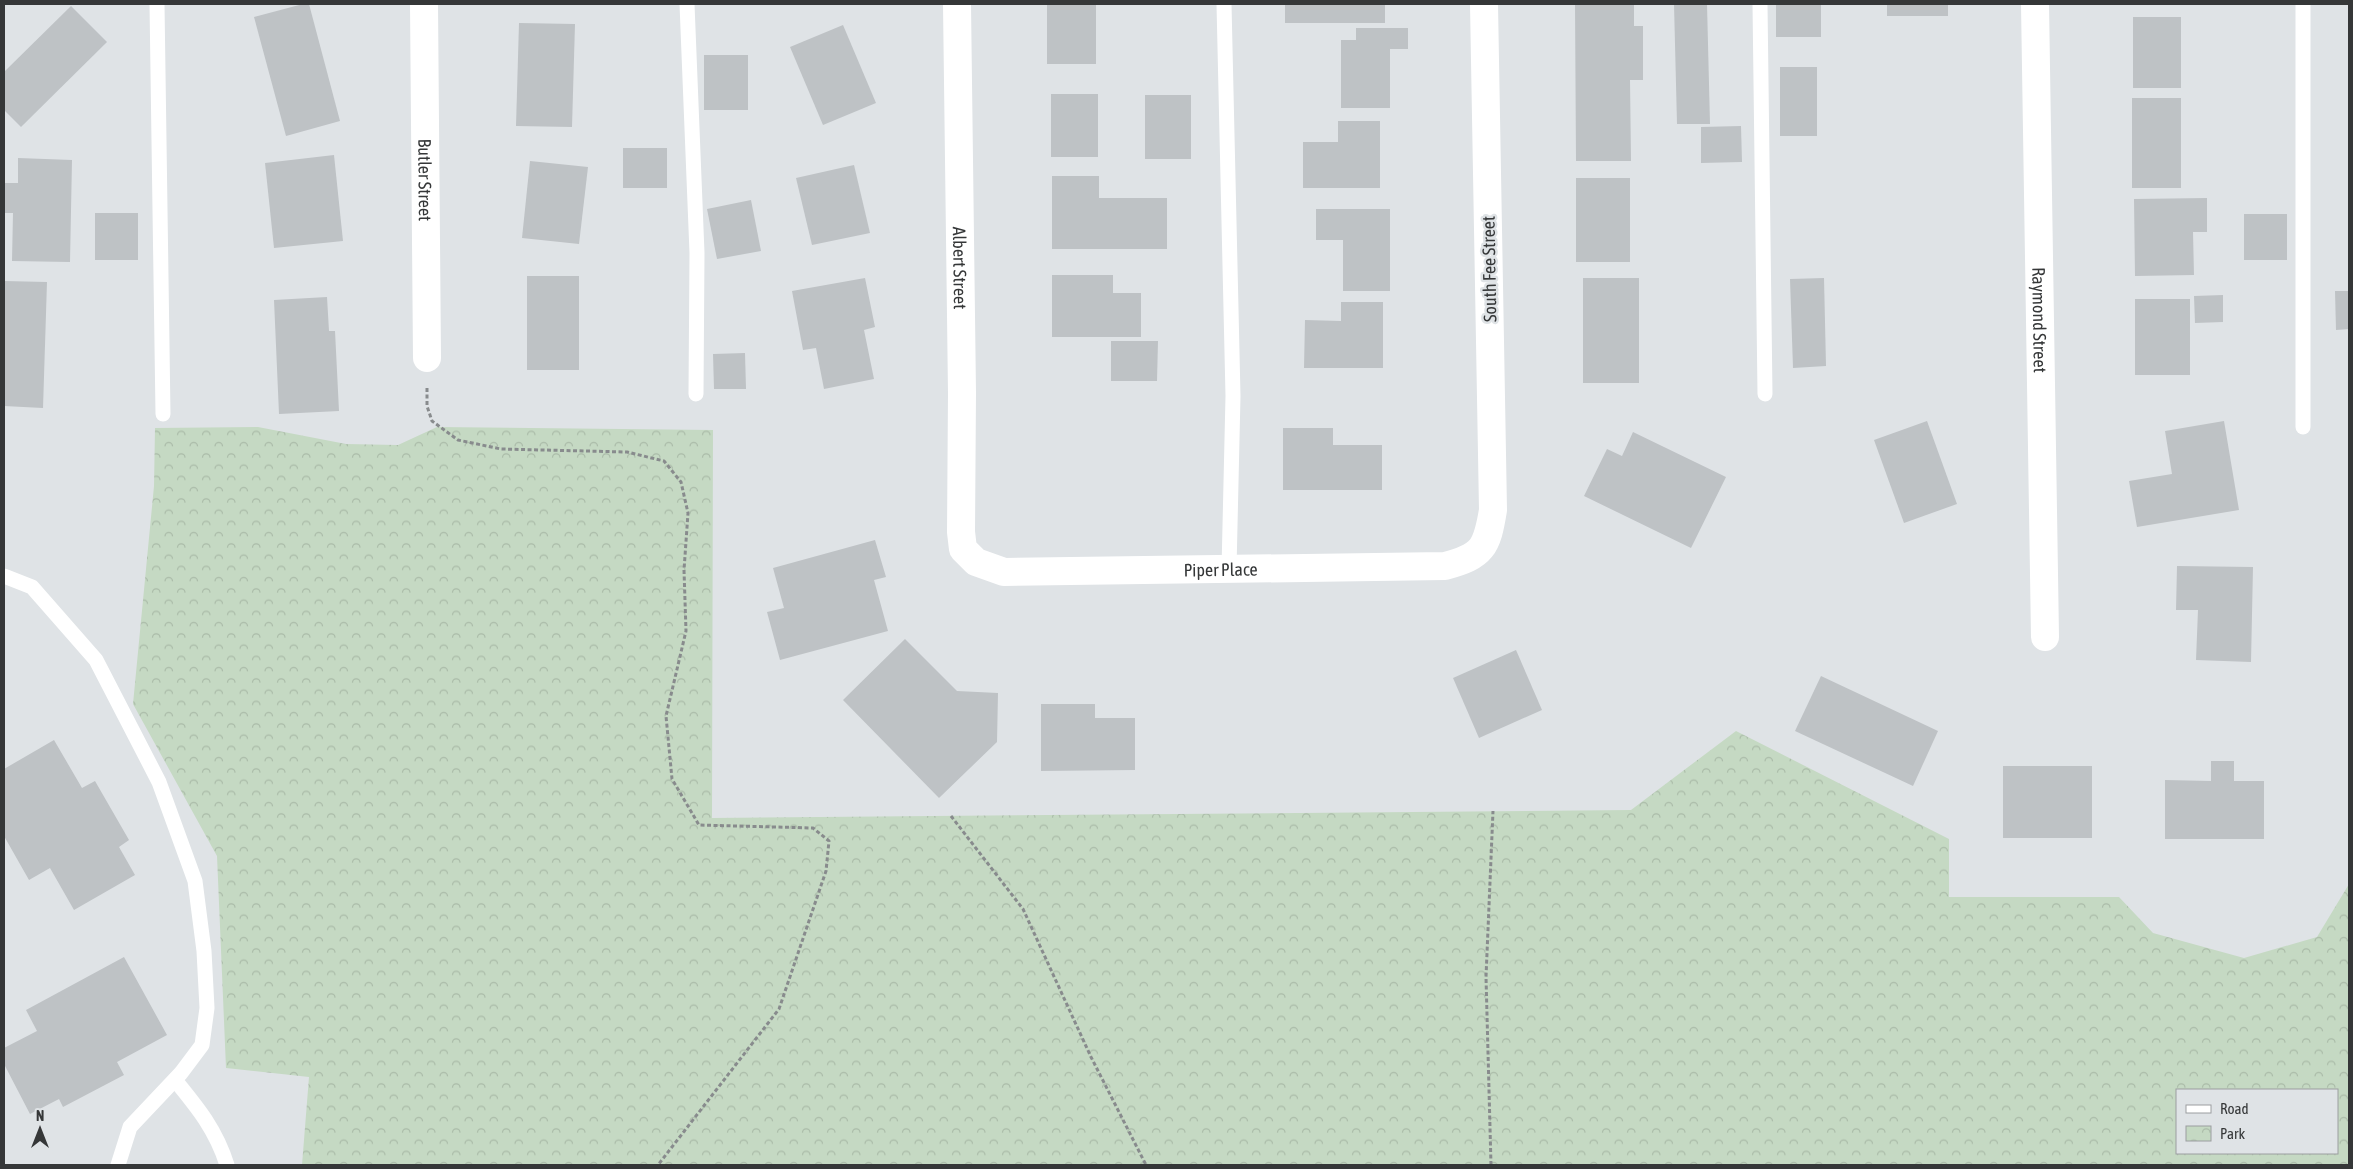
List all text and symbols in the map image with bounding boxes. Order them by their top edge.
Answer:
street label: Butler Street [415,139,436,221]
street label: South Fee Street [1478,216,1500,322]
street label: Albert Street [949,227,971,309]
street label: Raymond Street [2029,267,2051,373]
street label: Piper Place [1184,558,1258,580]
legend [2176,1089,2338,1154]
text: Road [2220,1100,2249,1117]
north arrow [15,1104,65,1154]
text: N [36,1108,44,1124]
text: Park [2220,1125,2245,1142]

